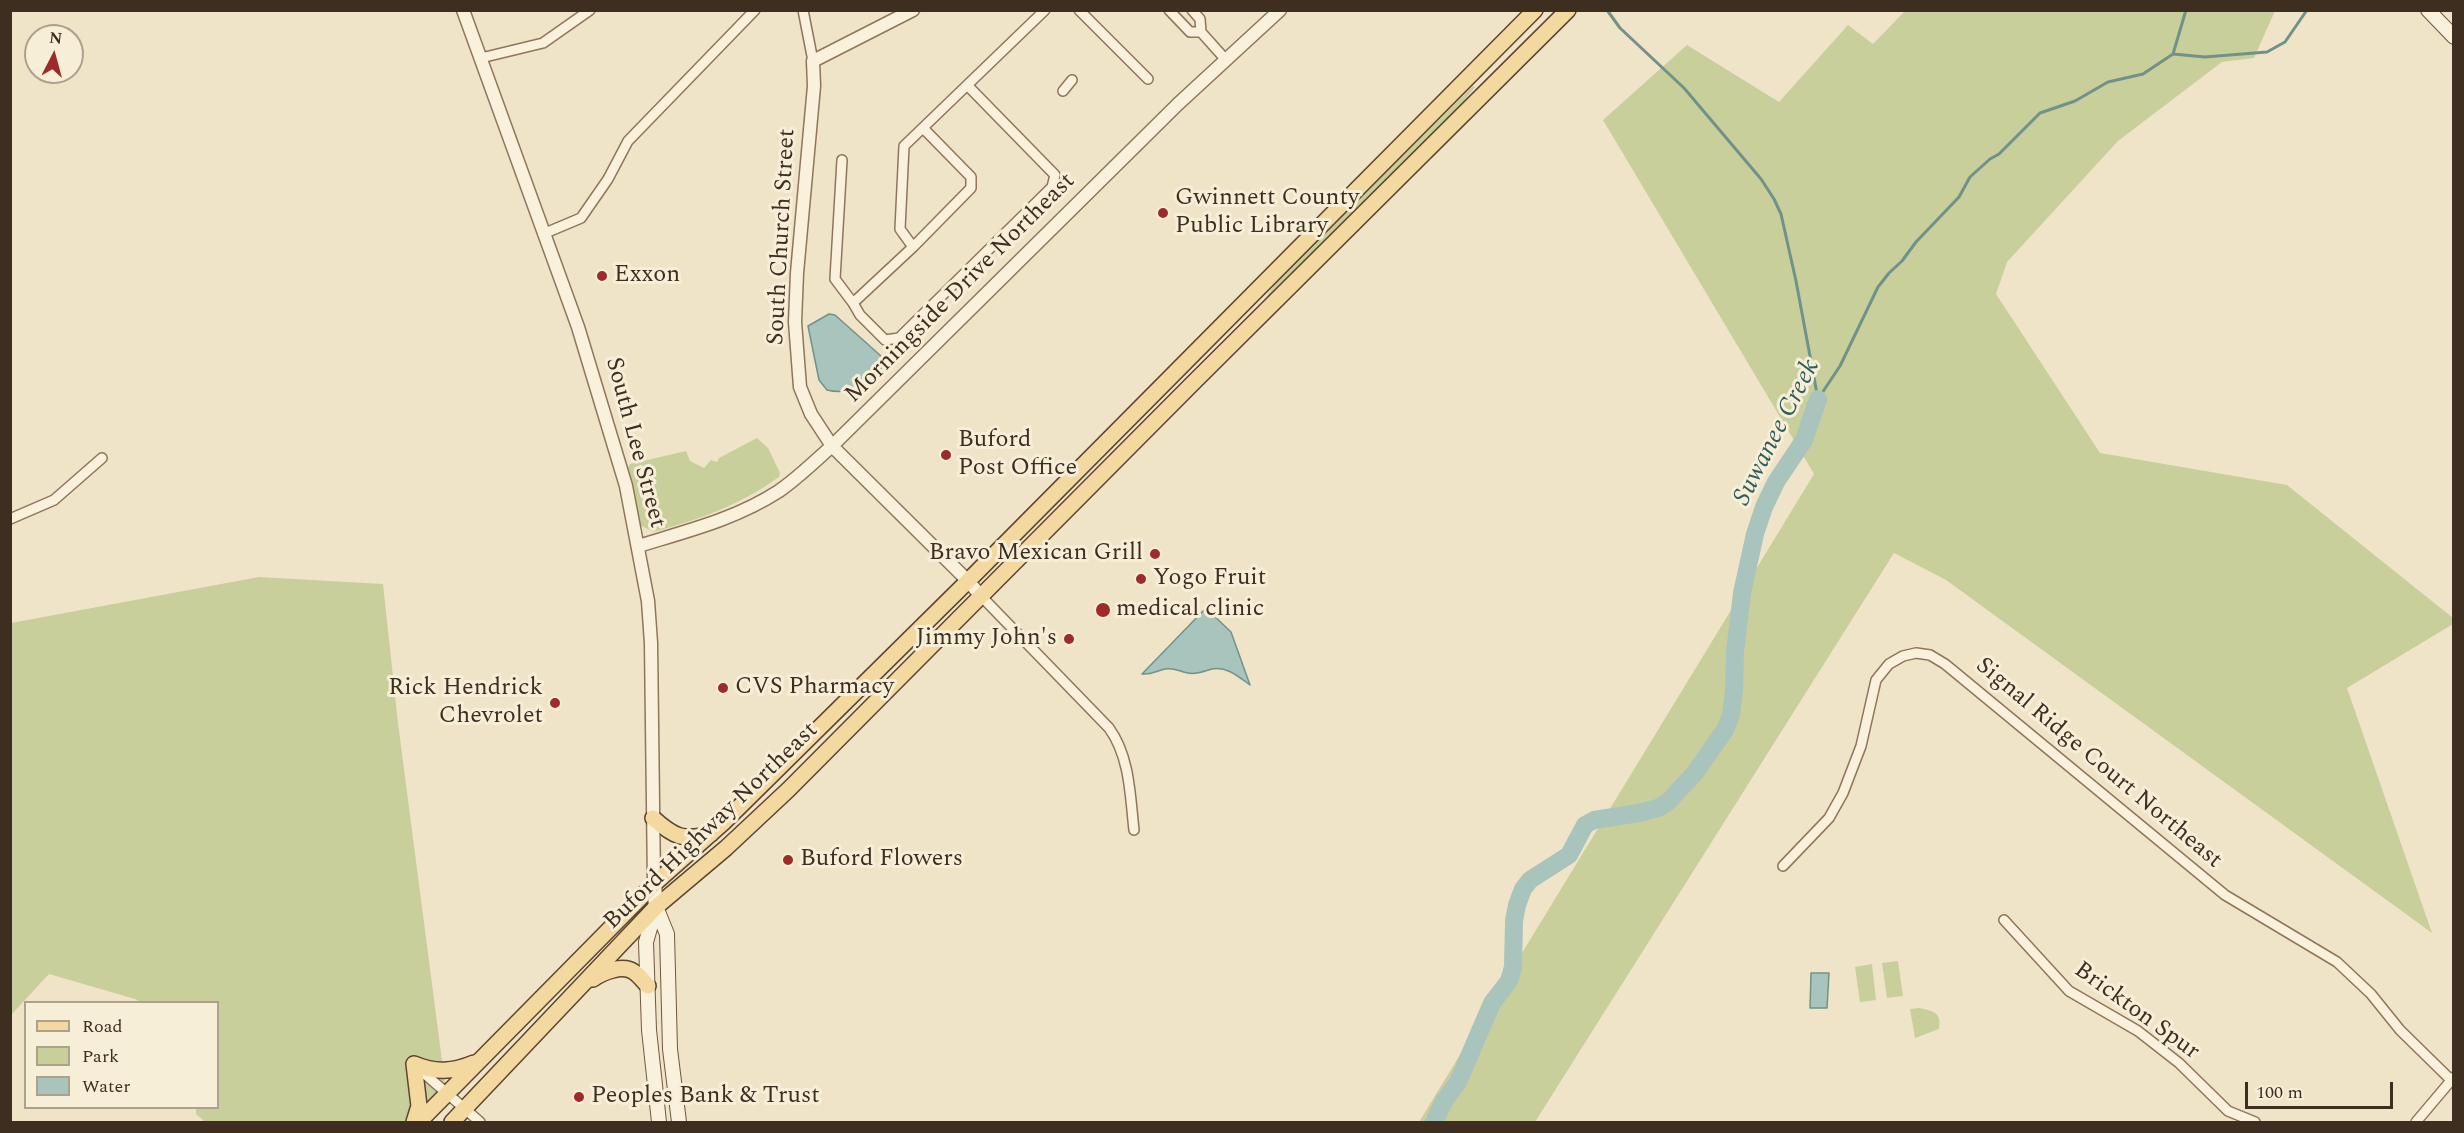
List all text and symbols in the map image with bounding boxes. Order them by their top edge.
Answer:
north arrow [24,24,84,84]
text: N [48,25,63,51]
street label: South Church Street [763,128,803,346]
street label: Morningside Drive Northeast [840,168,1082,410]
place label: Gwinnett County Public Library [1175,185,1359,241]
marker: Gwinnett County Public Library [1156,206,1170,220]
place label: Exxon [614,262,680,290]
marker: Exxon [595,269,609,283]
street label: South Lee Street [597,355,671,531]
water label: Suwanee Creek [1728,355,1828,511]
place label: Buford Post Office [958,427,1077,483]
marker: Buford Post Office [939,448,953,462]
place label: Bravo Mexican Grill [929,540,1143,568]
marker: Bravo Mexican Grill [1148,547,1162,561]
place label: Yogo Fruit [1153,565,1266,593]
marker: Yogo Fruit [1134,572,1148,586]
place label: medical clinic [1116,596,1264,624]
marker: medical clinic [1094,601,1112,619]
place label: Jimmy John's [916,625,1057,653]
marker: Jimmy John's [1062,632,1076,646]
street label: Signal Ridge Court Northeast [1969,652,2227,876]
place label: CVS Pharmacy [735,674,894,702]
place label: Rick Hendrick Chevrolet [388,675,543,731]
marker: CVS Pharmacy [716,681,730,695]
marker: Rick Hendrick Chevrolet [548,696,562,710]
street label: Buford Highway Northeast [599,717,825,937]
place label: Buford Flowers [800,846,963,874]
marker: Buford Flowers [781,853,795,867]
street label: Brickton Spur [2068,957,2204,1067]
legend [24,1001,219,1109]
text: Road [82,1013,123,1040]
text: Park [82,1043,119,1070]
scale bar [2248,1070,2396,1108]
text: Water [82,1073,130,1100]
text: 100 m [2256,1079,2303,1106]
place label: Peoples Bank & Trust [591,1083,820,1111]
marker: Peoples Bank & Trust [572,1090,586,1104]

